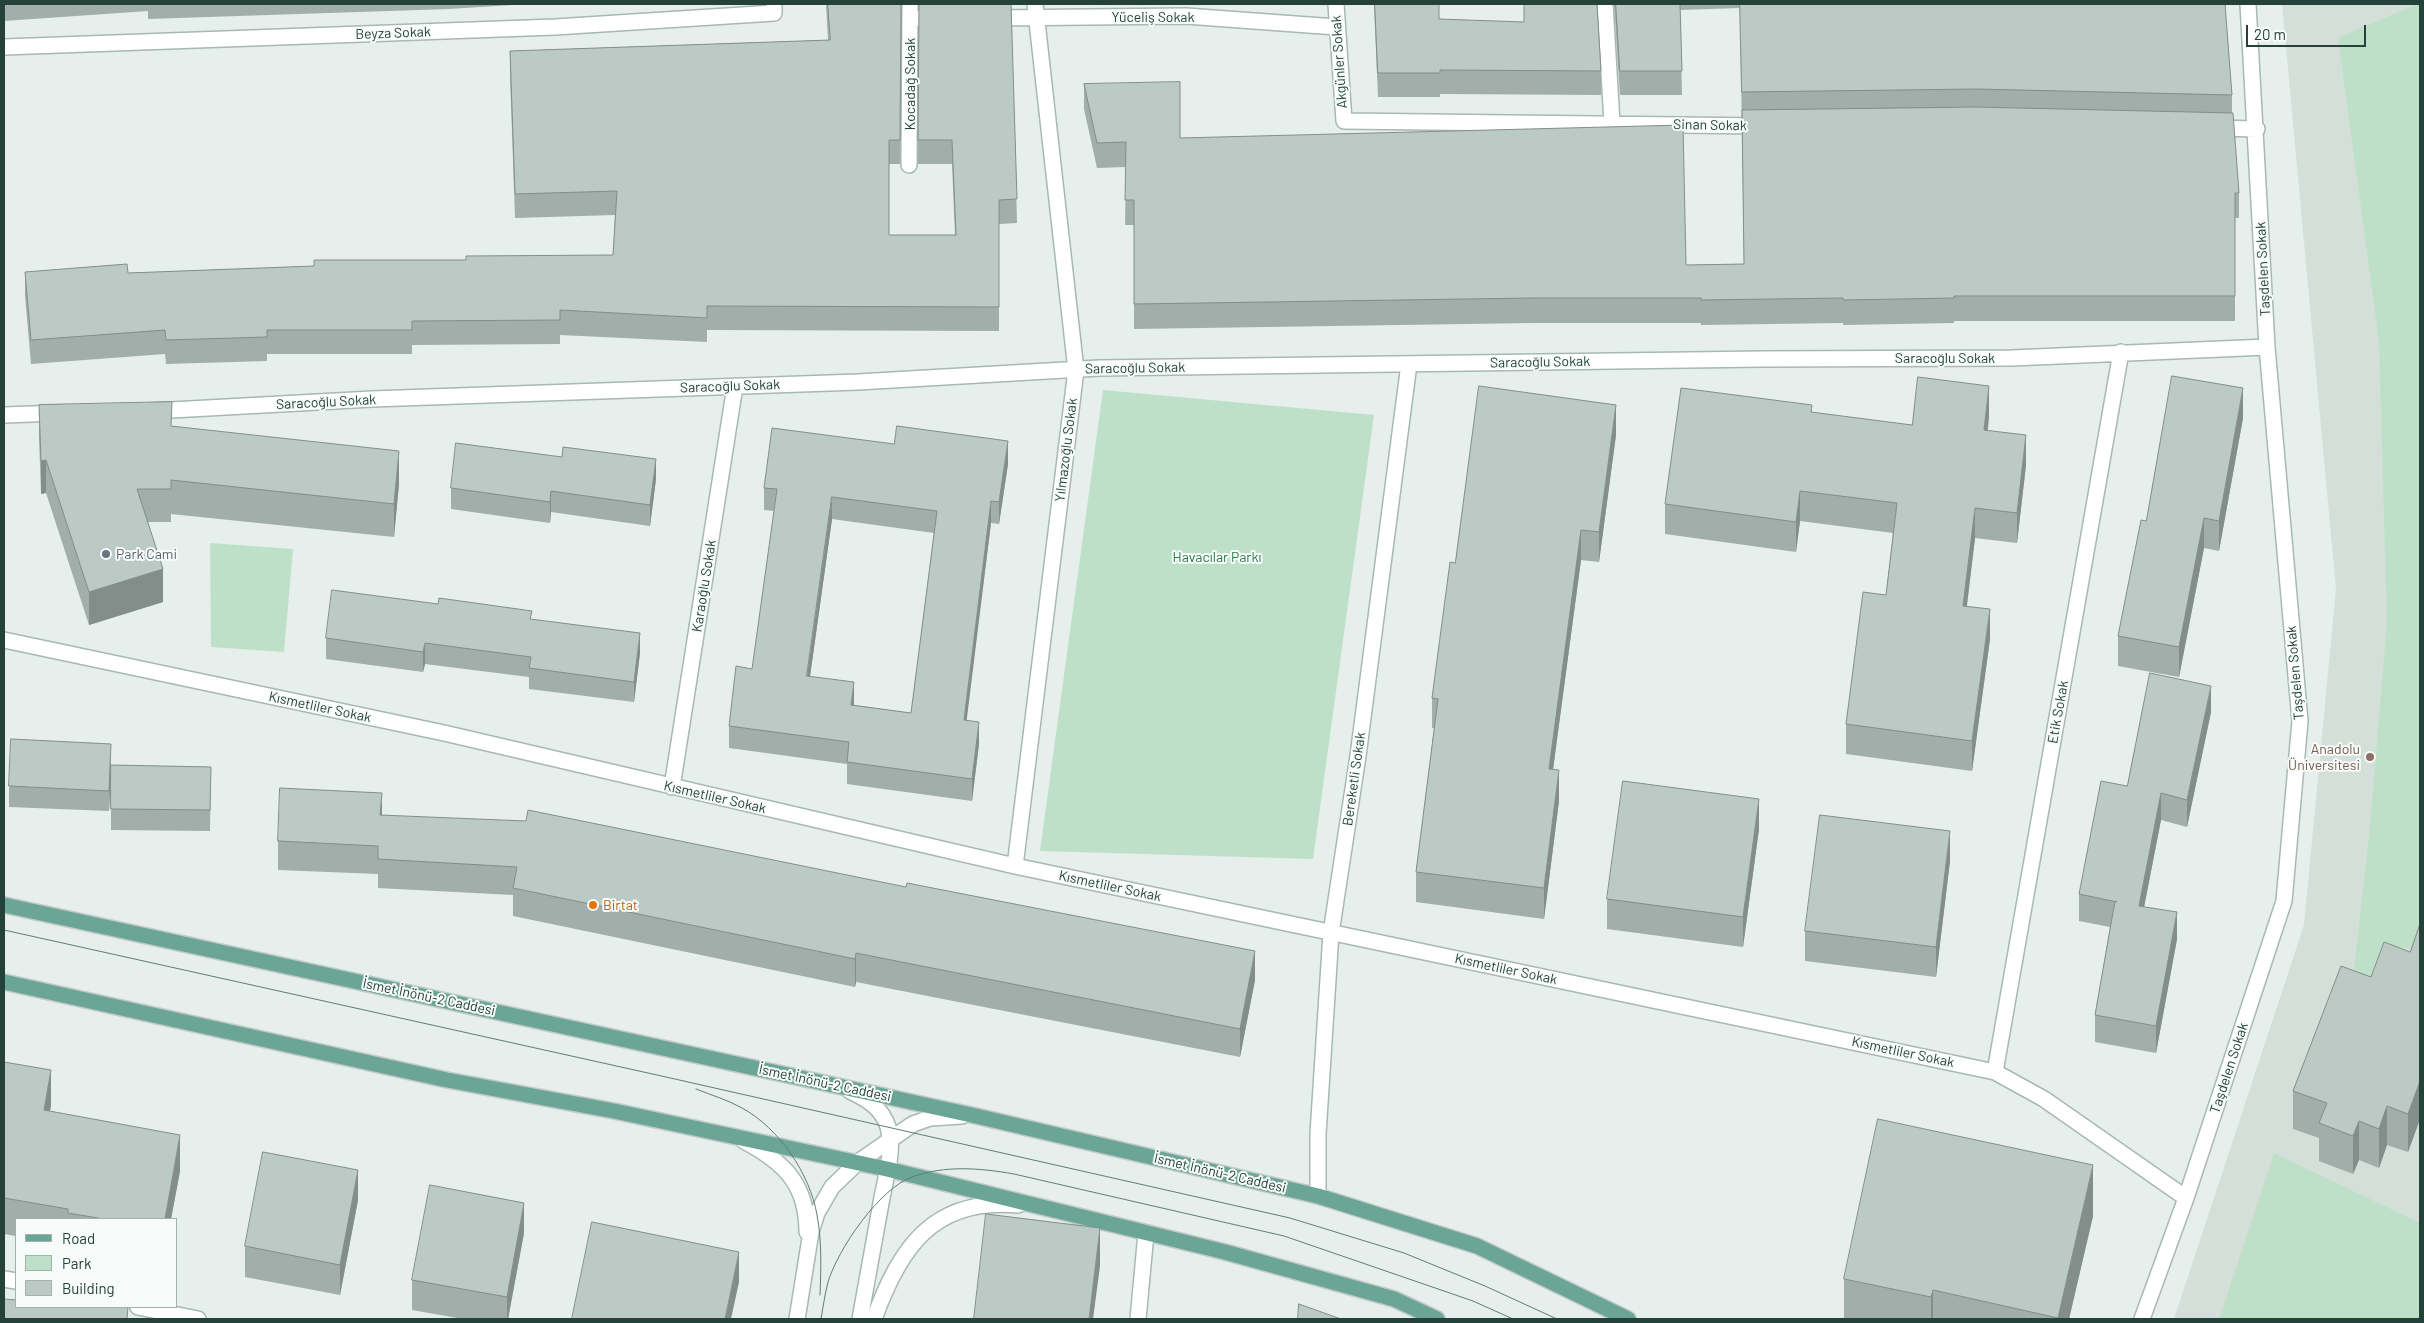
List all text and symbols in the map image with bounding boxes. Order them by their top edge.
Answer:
street label: Yüceliş Sokak [1111,9,1195,25]
street label: Akgünler Sokak [1327,15,1351,109]
scale bar [2249,15,2369,47]
street label: Beyza Sokak [355,23,431,43]
text: 20 m [2254,25,2286,43]
street label: Kocadağ Sokak [902,38,918,130]
street label: Sinan Sokak [1673,116,1747,134]
street label: Taşdelen Sokak [2252,221,2274,317]
street label: Saracoğlu Sokak [1895,350,1995,366]
street label: Saracoğlu Sokak [1490,353,1590,371]
street label: Saracoğlu Sokak [1085,359,1185,377]
street label: Saracoğlu Sokak [680,376,780,396]
street label: Saracoğlu Sokak [275,391,377,413]
street label: Yılmazoğlu Sokak [1051,397,1081,503]
street label: Karaoğlu Sokak [688,539,720,633]
place label: Park Cami [116,546,177,562]
marker: Park Cami [100,548,112,560]
park label: Havacılar Parkı [1173,549,1261,565]
street label: Taşdelen Sokak [2283,625,2307,721]
street label: Etik Sokak [2044,679,2072,745]
street label: Kısmetliler Sokak [267,688,373,726]
street label: Bereketli Sokak [1339,731,1369,827]
place label: Anadolu Üniversitesi [2288,741,2360,774]
marker: Anadolu Üniversitesi [2364,751,2376,763]
street label: Kısmetliler Sokak [662,777,768,817]
street label: Kısmetliler Sokak [1057,867,1163,905]
place label: Birtat [603,897,638,913]
marker: Birtat [587,899,599,911]
street label: Kısmetliler Sokak [1453,950,1559,988]
street label: İsmet İnönü-2 Caddesi [361,975,497,1019]
street label: Taşdelen Sokak [2206,1020,2252,1116]
street label: Kısmetliler Sokak [1850,1033,1956,1071]
street label: İsmet İnönü-2 Caddesi [757,1061,893,1105]
street label: İsmet İnönü-2 Caddesi [1152,1150,1288,1196]
legend [15,1218,178,1308]
text: Road [62,1229,95,1247]
text: Park [62,1254,91,1272]
text: Building [62,1279,115,1297]

